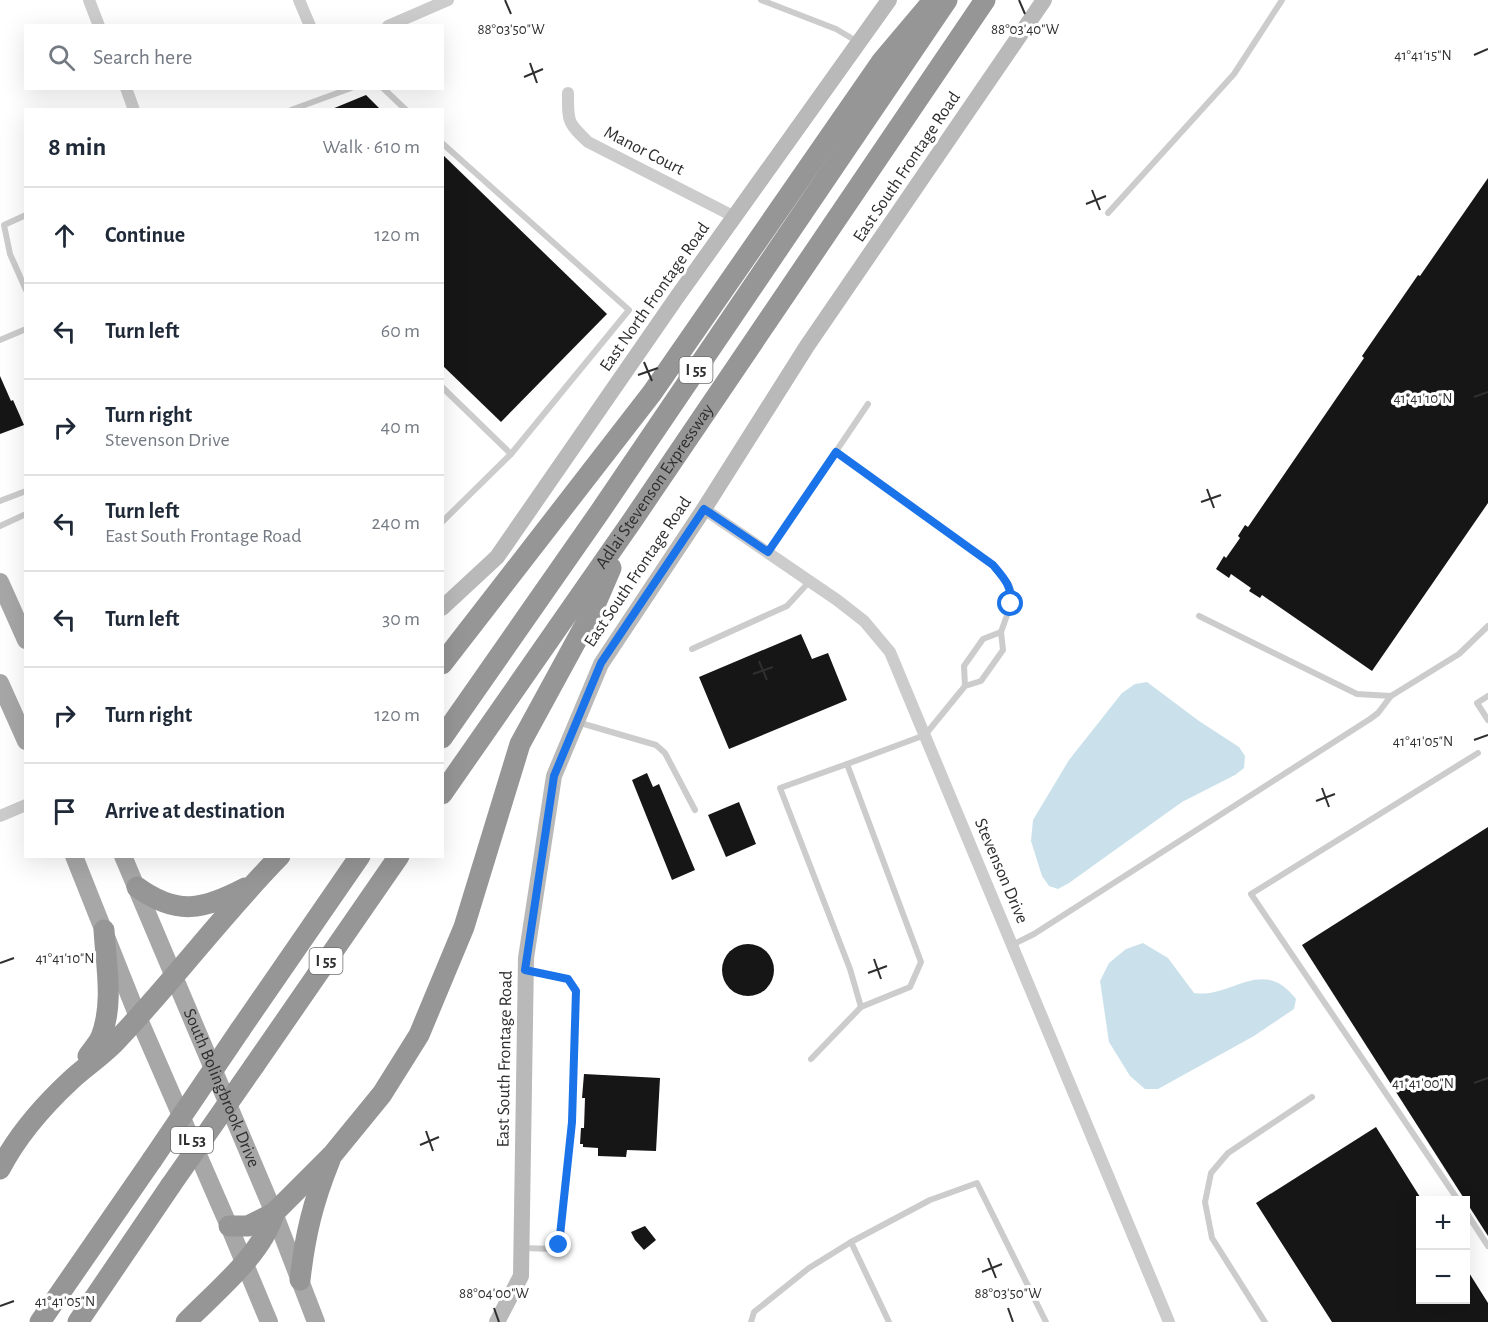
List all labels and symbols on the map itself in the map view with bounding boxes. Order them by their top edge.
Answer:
text: 88°03'50"W [477,22,545,37]
text: 88°03'40"W [991,22,1060,37]
text: 41°41'15"N [1394,48,1452,63]
street label: East South Frontage Road [850,89,964,245]
street label: Manor Court [601,123,687,179]
street label: East North Frontage Road [597,219,713,375]
road number: I 55 [680,357,712,383]
text: 41°41'10"N [1393,391,1453,406]
street label: Adlai Stevenson Expressway [593,401,718,572]
street label: East South Frontage Road [581,494,695,650]
route start [997,590,1023,616]
text: 41°41'05"N [1393,734,1453,749]
street label: Stevenson Drive [971,816,1031,926]
road number: I 55 [310,948,342,974]
text: 41°41'10"N [35,951,95,966]
street label: East South Frontage Road [494,970,516,1148]
street label: South Bolingbrook Drive [180,1006,263,1170]
text: 41°41'00"N [1392,1076,1454,1091]
road number: IL 53 [171,1127,213,1153]
route end [545,1231,571,1257]
text: 88°04'00"W [459,1286,530,1301]
text: 88°03'50"W [974,1286,1042,1301]
text: 41°41'05"N [35,1294,95,1309]

